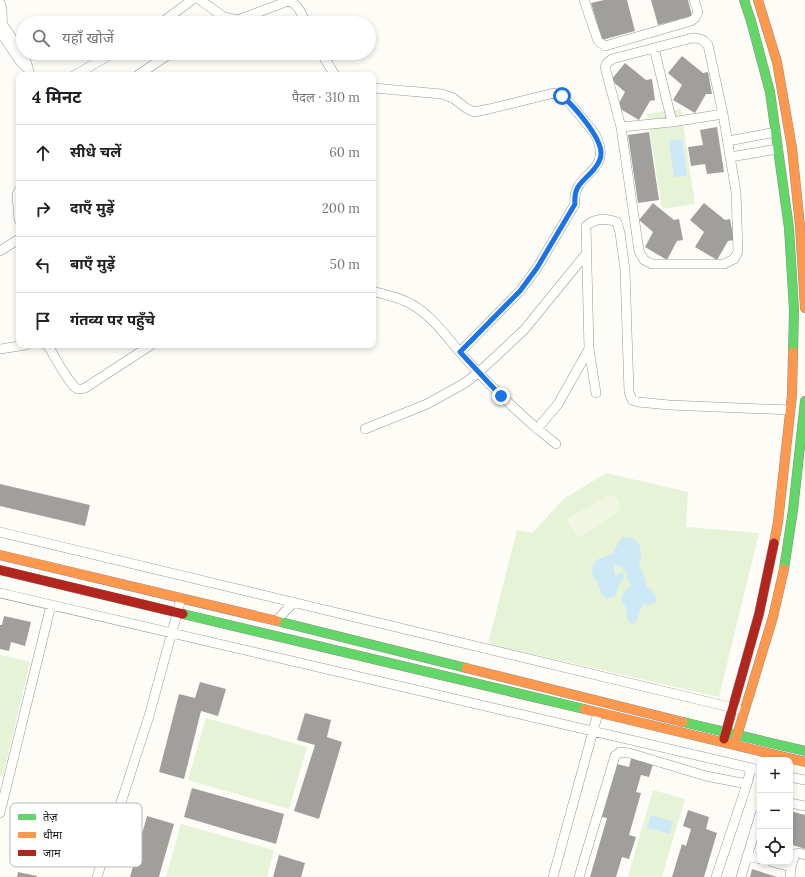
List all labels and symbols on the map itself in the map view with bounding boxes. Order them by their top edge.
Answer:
route start [553,87,571,105]
route end [492,387,510,405]
legend [10,803,142,867]
text: तेज़ [43,810,58,824]
text: धीमा [43,828,62,842]
text: जाम [43,846,61,860]

